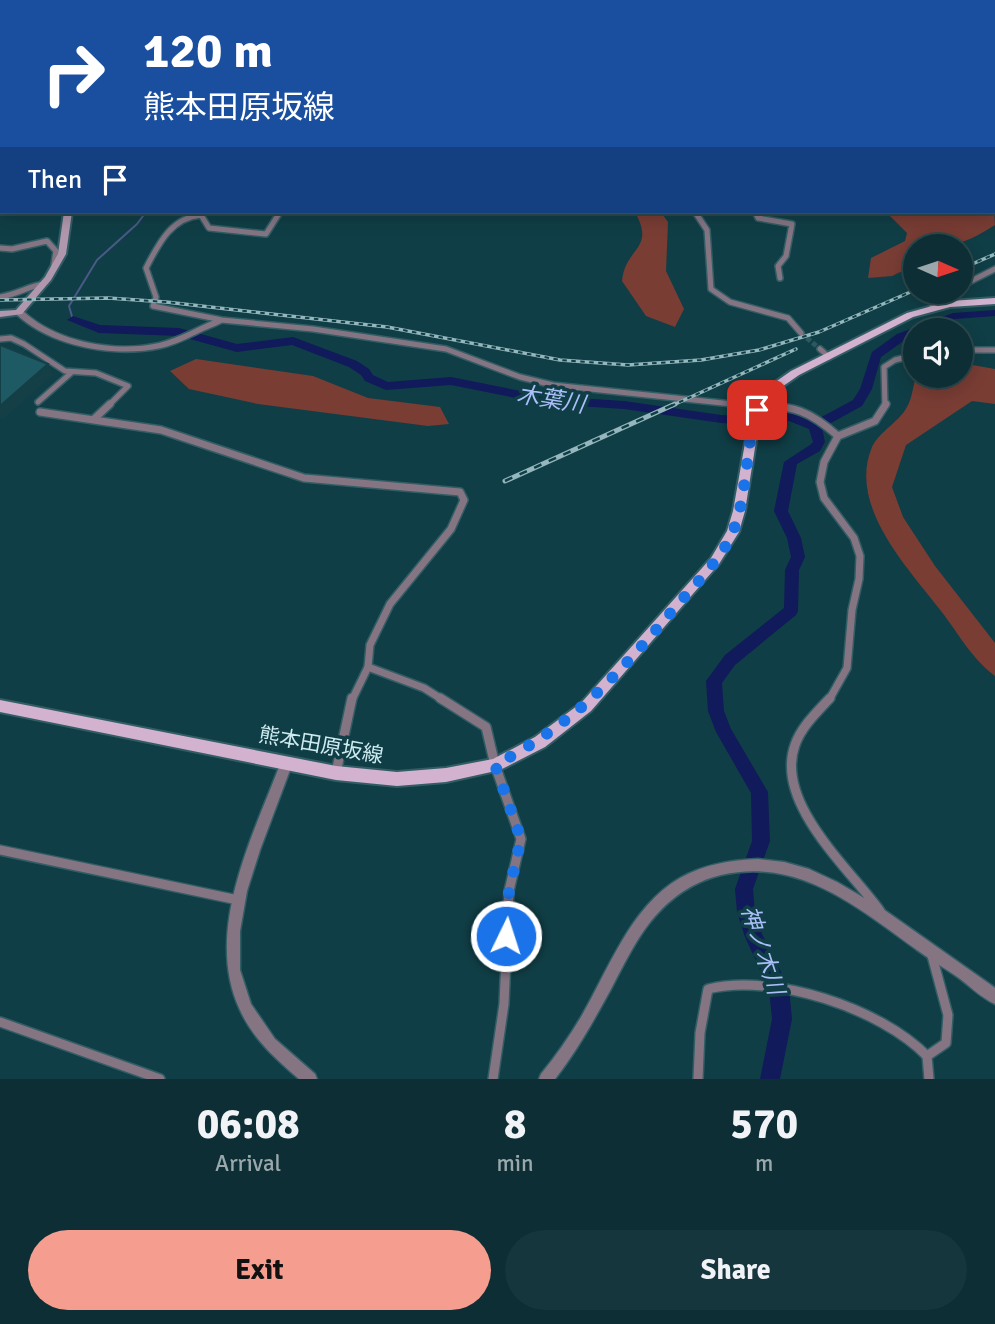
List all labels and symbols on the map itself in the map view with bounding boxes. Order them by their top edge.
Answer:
north arrow [903,234,973,304]
water label: 木葉川 [515,380,590,420]
pin [727,380,787,440]
street label: 熊本田原坂線 [257,721,385,769]
position arrow [469,899,543,973]
water label: 神ノ木川 [735,902,791,1001]

